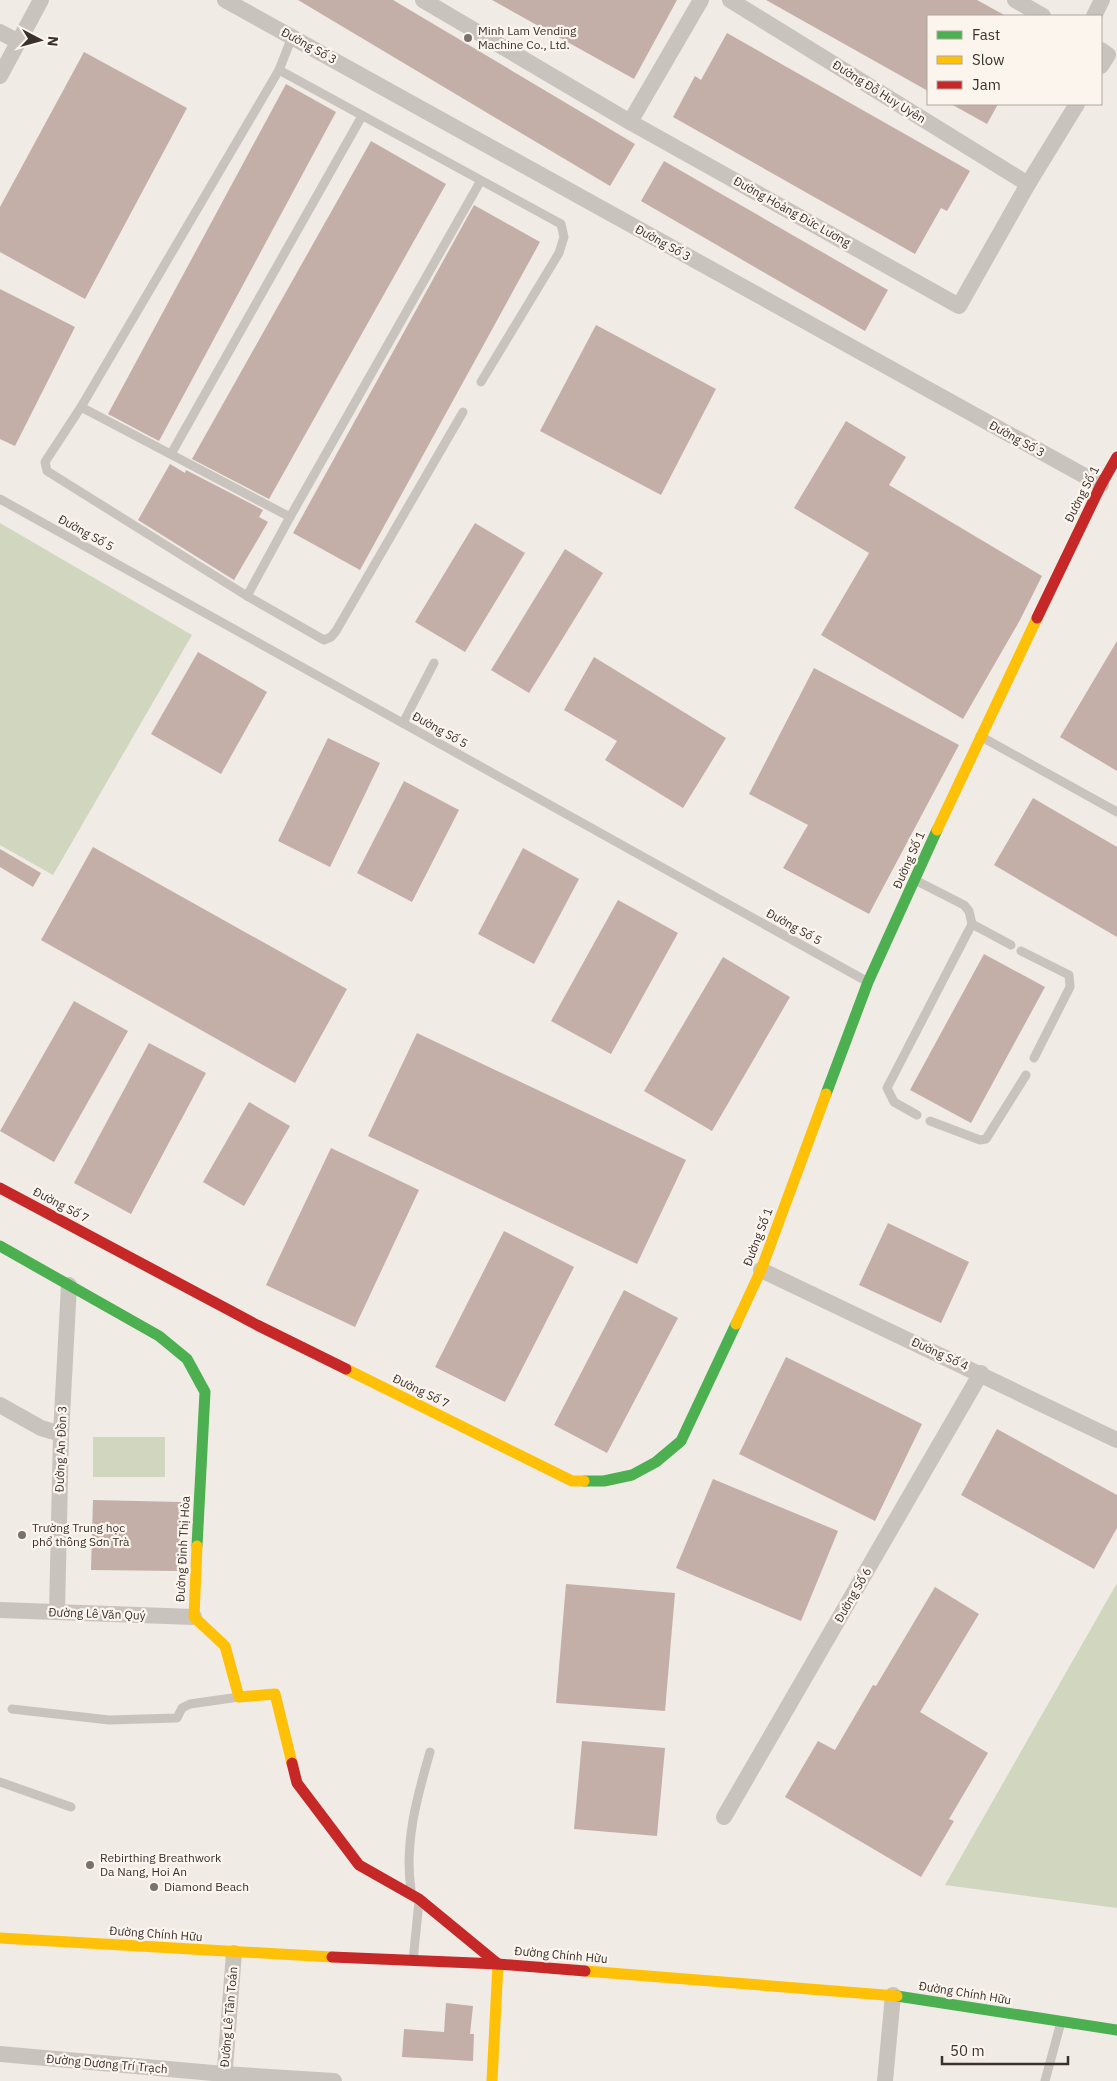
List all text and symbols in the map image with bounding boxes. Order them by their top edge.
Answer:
north arrow [15,15,65,65]
legend [927,15,1102,105]
place label: Minh Lam Vending Machine Co., Ltd. [478,23,577,52]
street label: Đường Số 3 [279,24,340,67]
text: Fast [972,25,1000,44]
marker: Minh Lam Vending Machine Co., Ltd. [462,32,474,44]
text: N [43,35,62,47]
text: Slow [972,50,1005,69]
street label: Đường Đỗ Huy Uyên [830,57,929,126]
text: Jam [972,75,1001,94]
street label: Đường Hoàng Đức Lương [731,173,854,250]
street label: Đường Số 3 [633,221,694,264]
street label: Đường Số 3 [987,417,1048,460]
street label: Đường Số 1 [1061,463,1102,525]
street label: Đường Số 5 [56,511,117,554]
street label: Đường Số 5 [410,708,471,751]
street label: Đường Số 1 [889,829,928,891]
street label: Đường Số 5 [764,905,825,948]
street label: Đường Số 7 [31,1184,92,1226]
street label: Đường Số 1 [740,1205,776,1268]
street label: Đường Số 4 [909,1334,971,1373]
street label: Đường Số 7 [390,1370,452,1411]
street label: Đường An Đồn 3 [51,1405,70,1493]
street label: Đường Đinh Thị Hòa [172,1495,193,1602]
place label: Trường Trung học phổ thông Sơn Trà [32,1520,130,1549]
marker: Trường Trung học phổ thông Sơn Trà [16,1529,28,1541]
street label: Đường Số 6 [831,1564,874,1625]
street label: Đường Lê Văn Quý [48,1604,146,1623]
place label: Rebirthing Breathwork Da Nang, Hoi An [100,1850,222,1879]
marker: Rebirthing Breathwork Da Nang, Hoi An [84,1859,96,1871]
place label: Diamond Beach [164,1879,249,1894]
marker: Diamond Beach [148,1881,160,1893]
street label: Đường Chính Hữu [109,1923,203,1944]
street label: Đường Chính Hữu [514,1943,608,1966]
street label: Đường Lê Tân Toán [217,1966,240,2068]
street label: Đường Chính Hữu [918,1978,1012,2007]
scale bar [942,2034,1068,2066]
text: 50 m [950,2041,985,2060]
street label: Đường Dương Trí Trạch [46,2051,168,2076]

